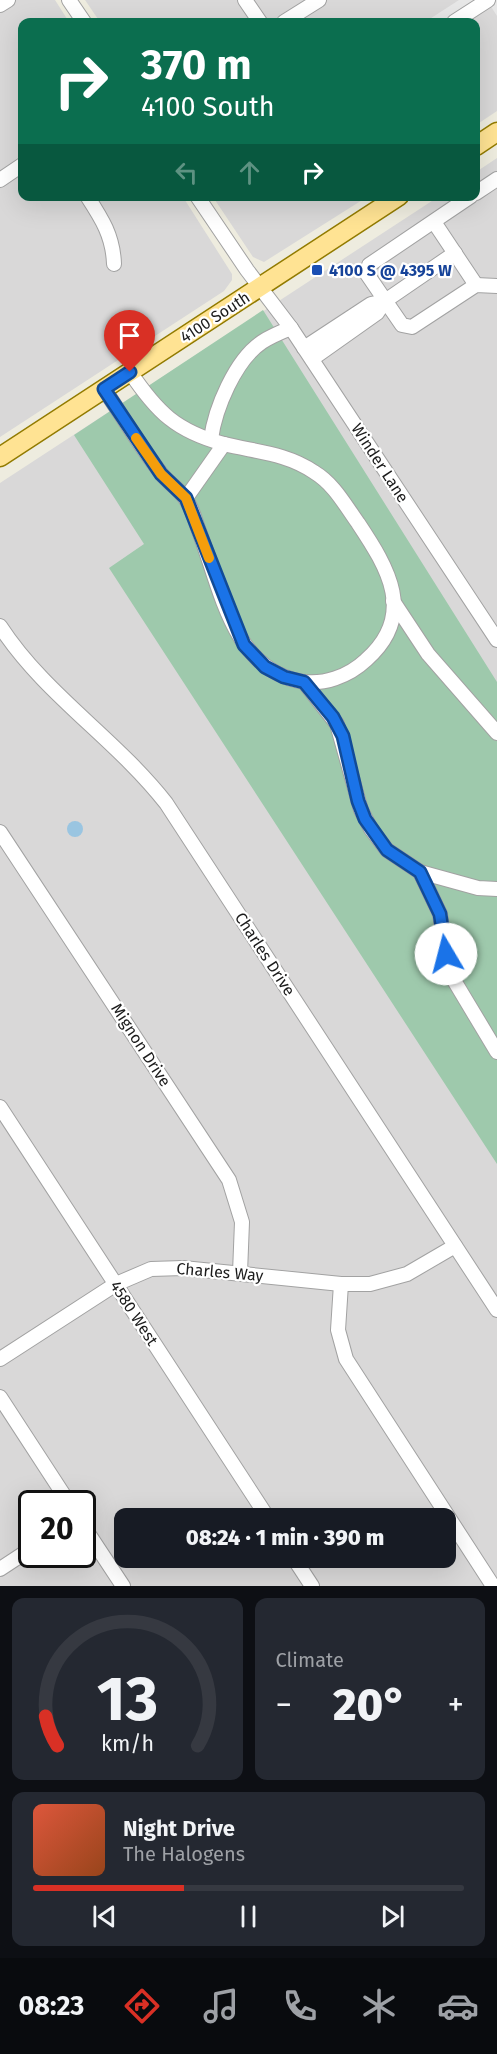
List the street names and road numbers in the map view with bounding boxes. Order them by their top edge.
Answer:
street label: 4100 South [177,287,253,347]
street label: Winder Lane [347,420,413,506]
street label: Charles Drive [231,909,299,999]
street label: Mignon Drive [107,1000,175,1090]
street label: Charles Way [176,1259,264,1285]
street label: 4580 West [106,1277,162,1349]

